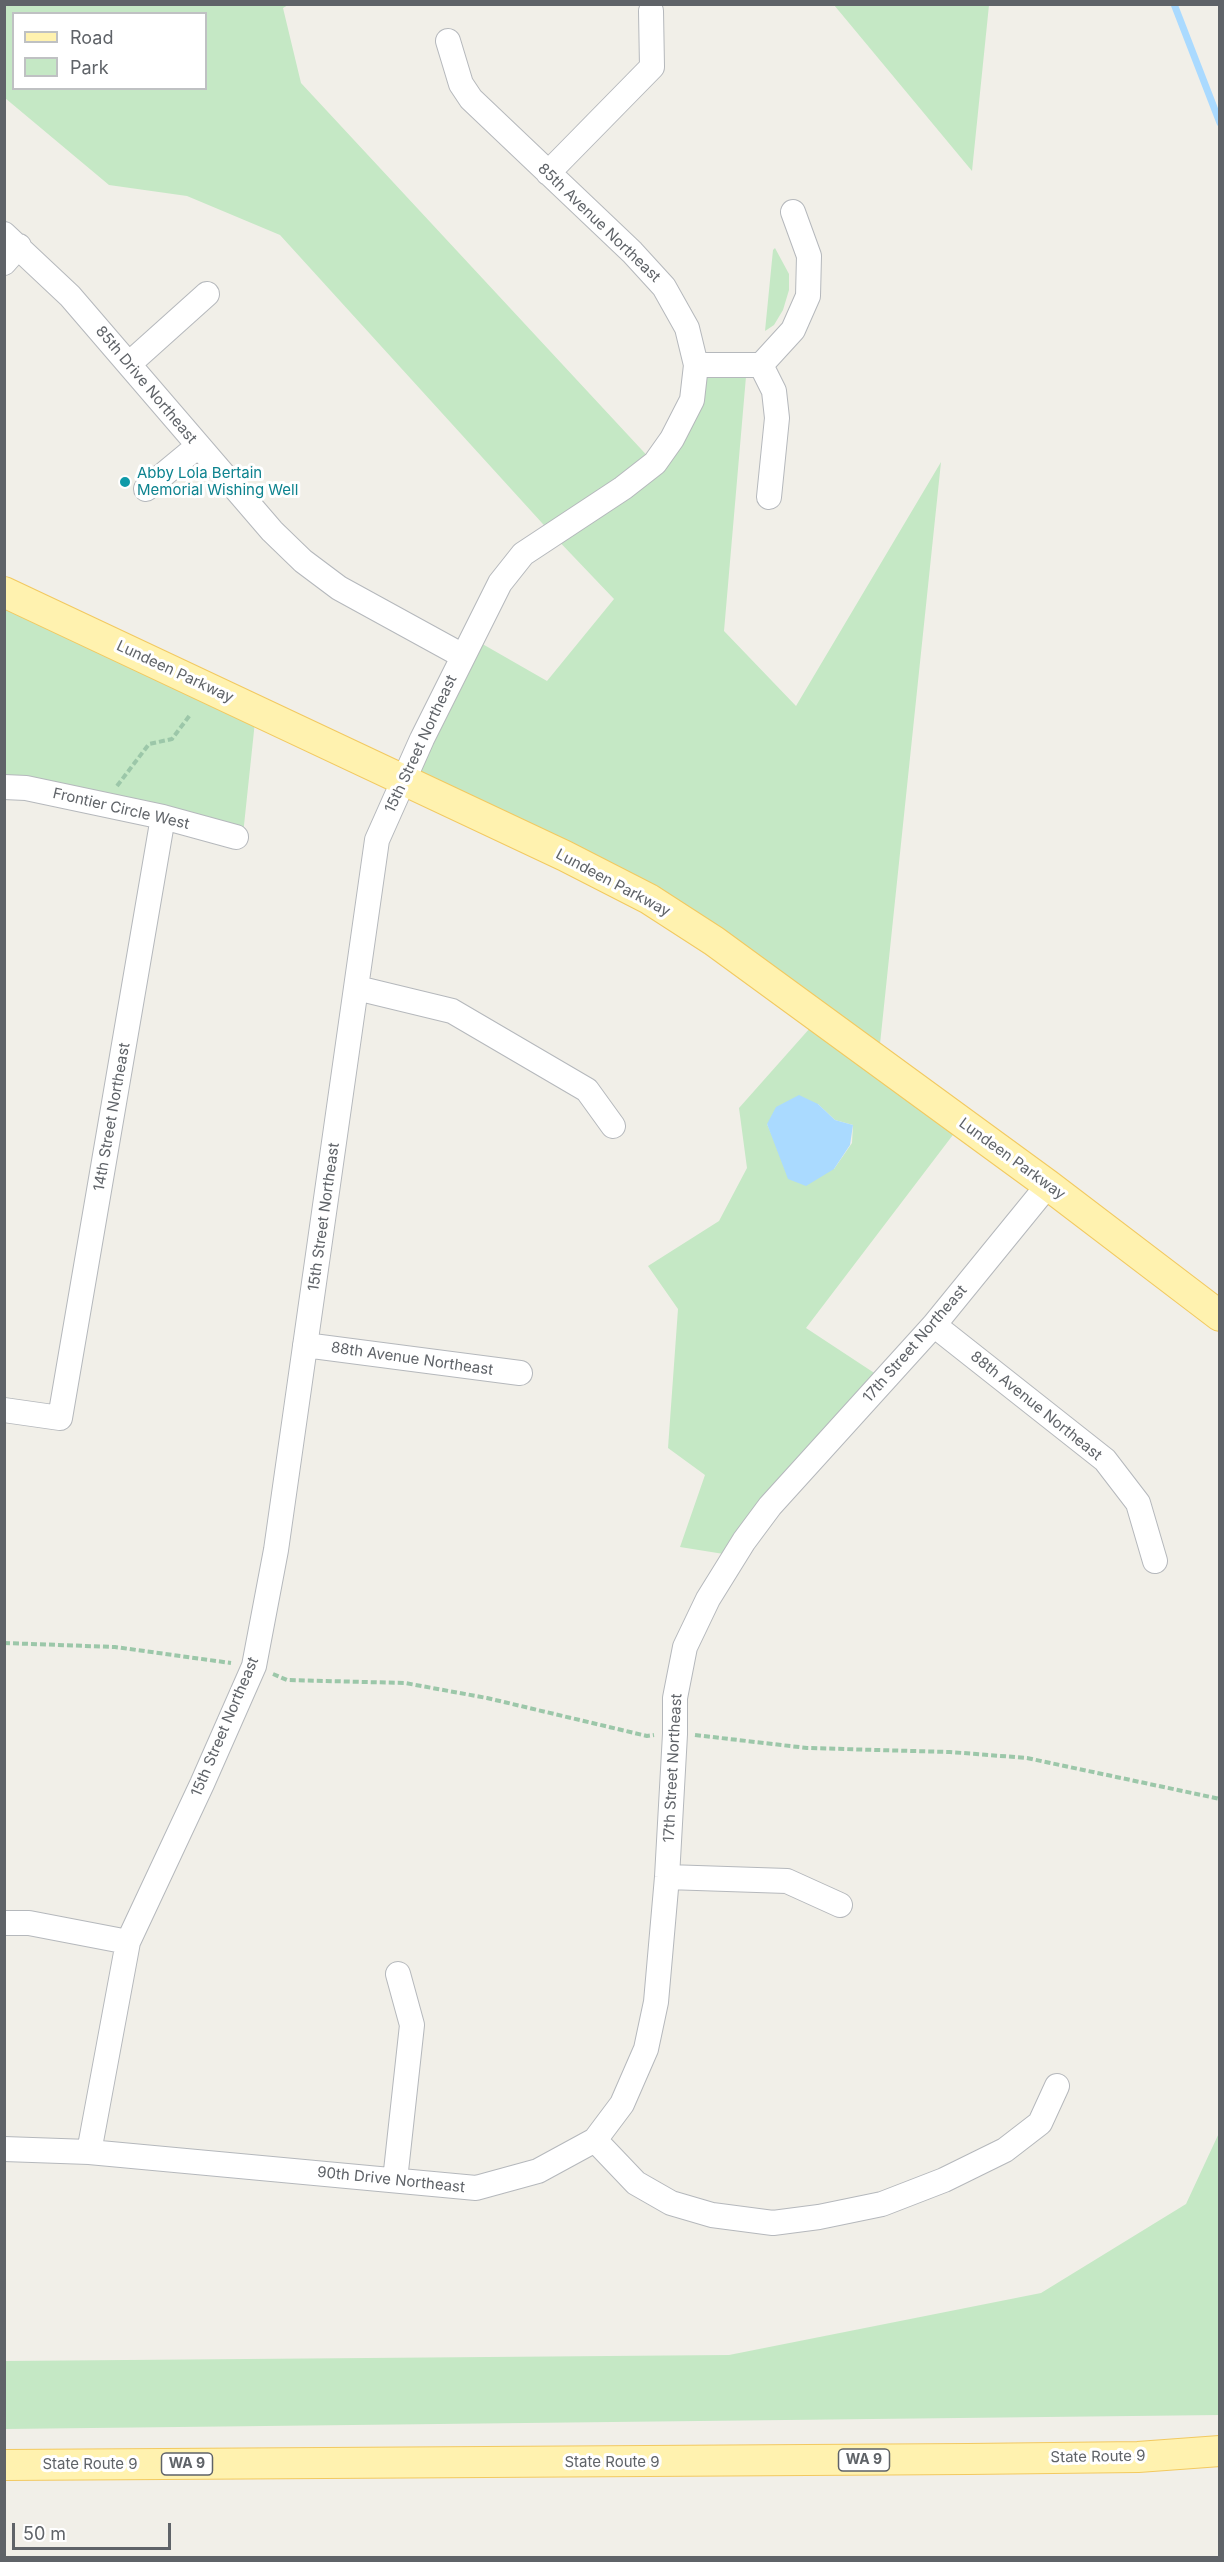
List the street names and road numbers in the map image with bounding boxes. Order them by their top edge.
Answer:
street label: 85th Avenue Northeast [534,160,664,286]
street label: 85th Drive Northeast [92,323,200,447]
street label: Lundeen Parkway [114,637,236,707]
street label: 15th Street Northeast [381,672,461,816]
street label: Frontier Circle West [51,785,191,833]
street label: Lundeen Parkway [553,845,673,921]
street label: 14th Street Northeast [90,1041,134,1193]
street label: Lundeen Parkway [955,1114,1069,1204]
street label: 15th Street Northeast [305,1142,343,1292]
street label: 17th Street Northeast [859,1282,971,1406]
street label: 88th Avenue Northeast [330,1339,494,1379]
street label: 88th Avenue Northeast [967,1348,1105,1464]
street label: 15th Street Northeast [187,1655,263,1799]
street label: 17th Street Northeast [660,1693,686,1843]
street label: 90th Drive Northeast [316,2163,466,2197]
street label: State Route 9 [1050,2447,1146,2467]
road number: WA 9 [838,2449,890,2471]
road number: WA 9 [162,2453,213,2475]
street label: State Route 9 [564,2453,660,2471]
street label: State Route 9 [42,2455,138,2473]

